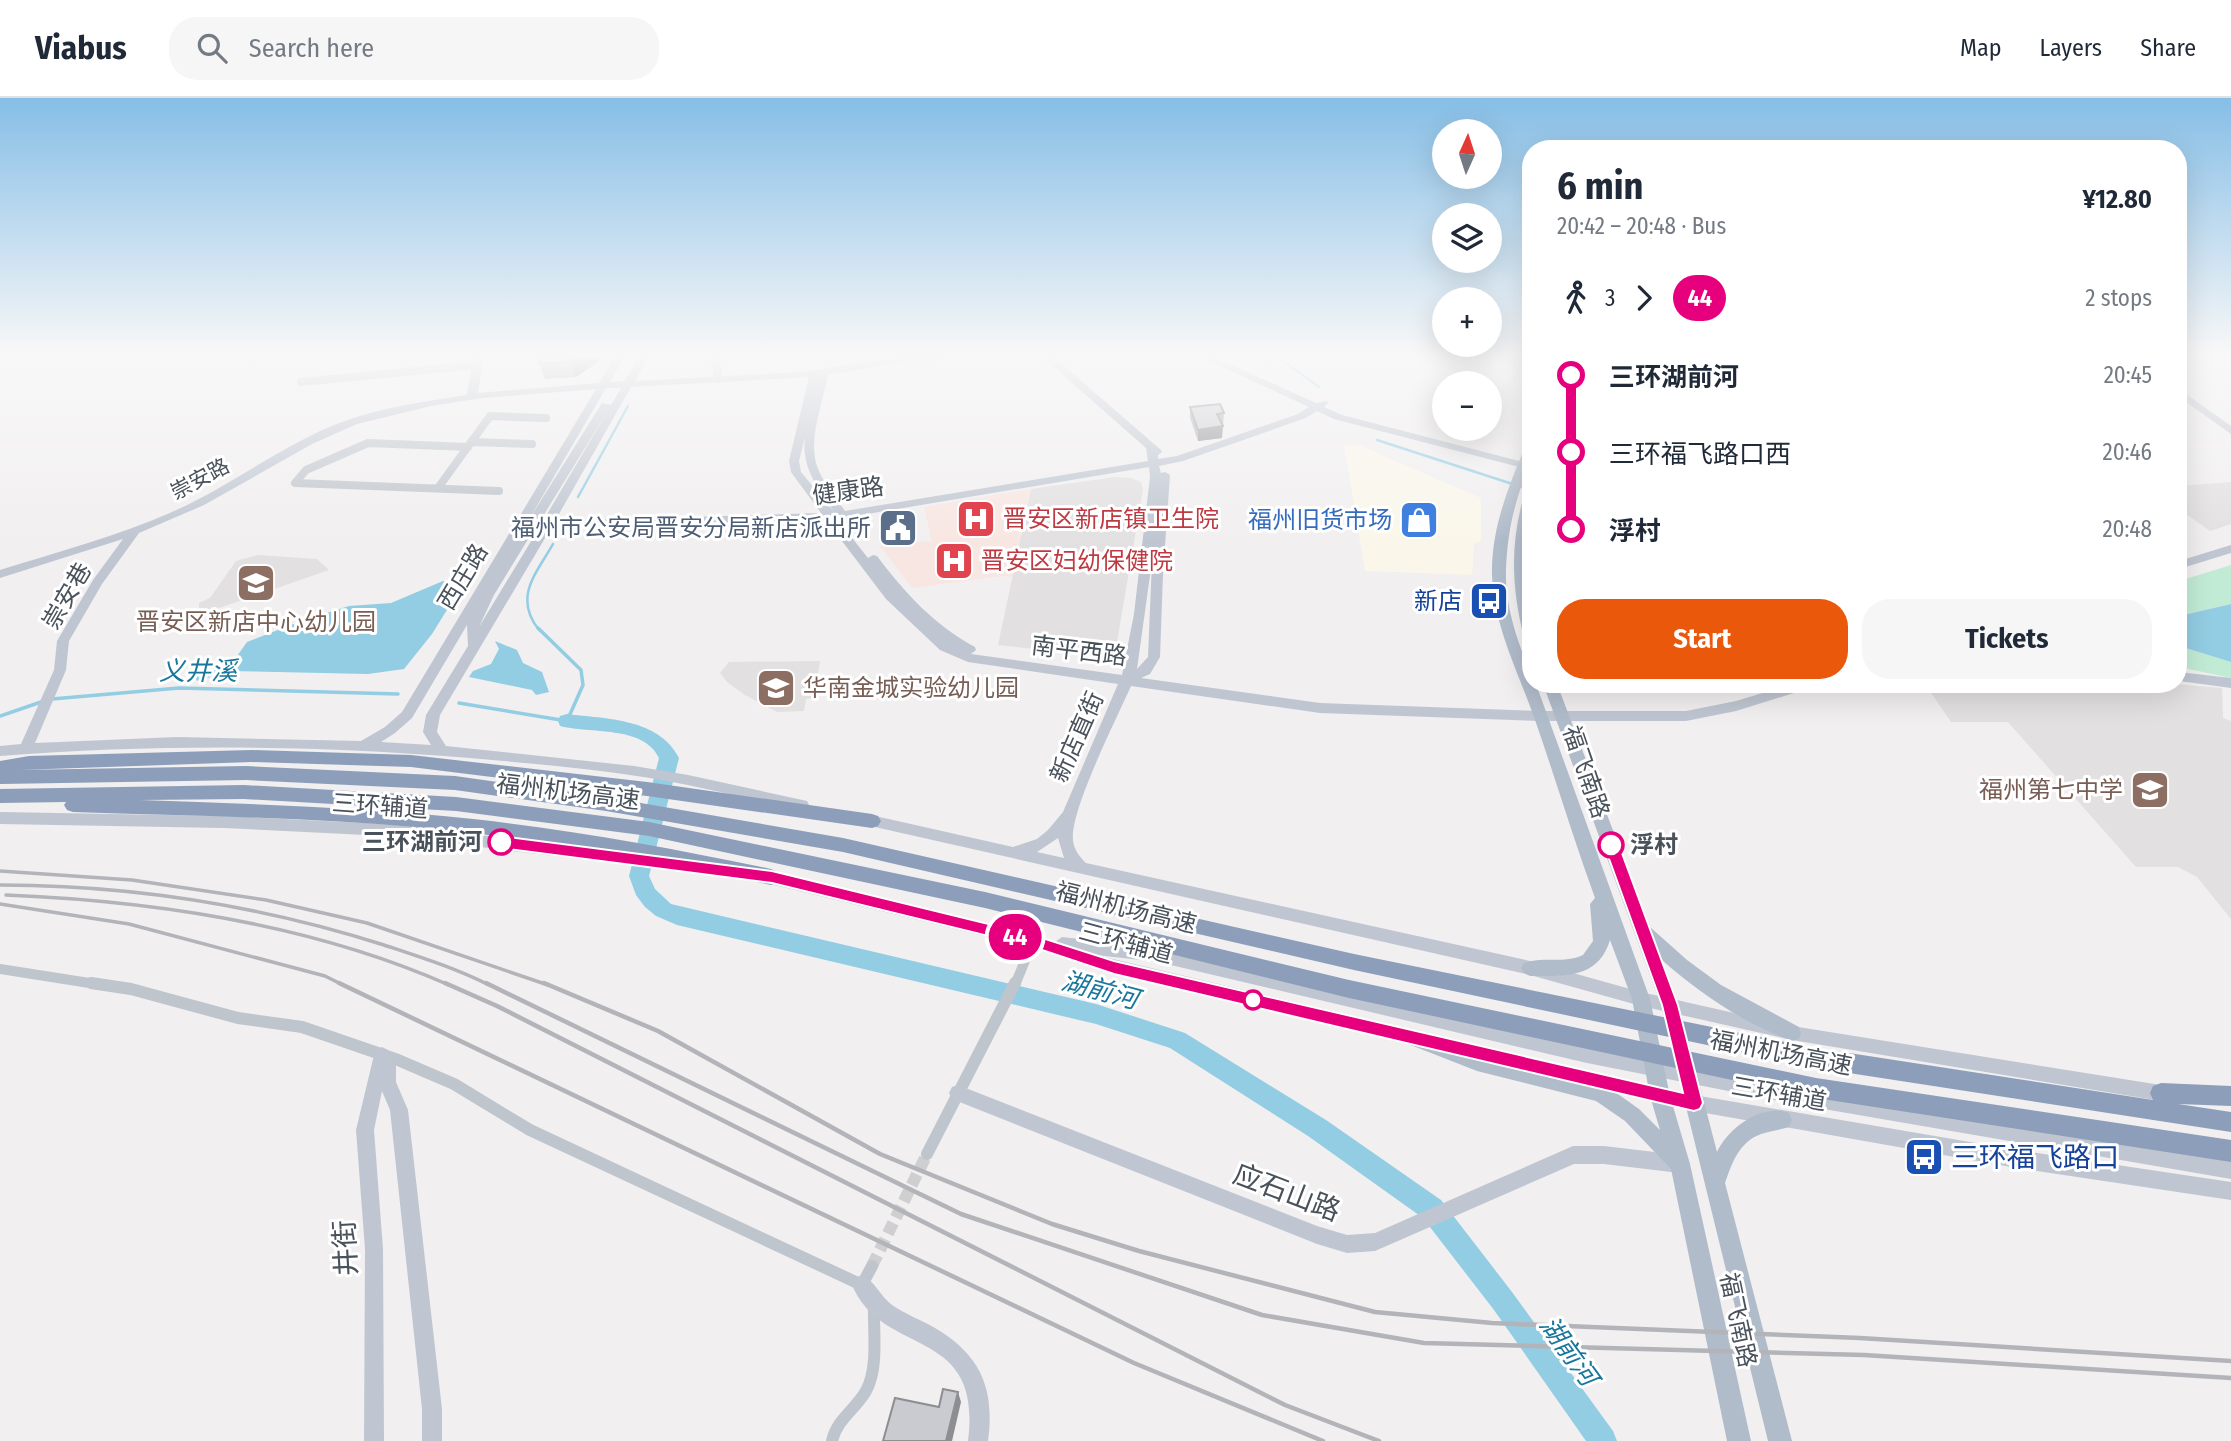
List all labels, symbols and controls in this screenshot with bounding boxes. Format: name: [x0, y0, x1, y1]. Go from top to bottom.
search box: [169, 17, 659, 80]
text: Viabus: [35, 28, 127, 68]
icon: search: [193, 29, 231, 67]
text: Search here: [249, 33, 374, 64]
text: Map: [1960, 34, 2002, 62]
text: Layers: [2040, 34, 2102, 62]
text: Share: [2140, 34, 2196, 62]
north arrow: [1432, 119, 1502, 189]
map controls: [1432, 119, 1502, 441]
text: 6 min: [1557, 163, 1644, 209]
text: ¥12.80: [2082, 184, 2152, 215]
button: layers: [1432, 203, 1502, 273]
text: 20:42 – 20:48 · Bus: [1557, 212, 1726, 240]
icon: walk: [1557, 279, 1595, 317]
icon: forward: [1625, 279, 1663, 317]
text: 3: [1605, 284, 1615, 312]
text: 44: [1687, 284, 1712, 312]
text: 2 stops: [2085, 284, 2152, 312]
button: +: [1432, 287, 1502, 357]
text: 20:45: [2104, 361, 2152, 389]
text: 三环湖前河: [1609, 362, 1739, 393]
button: −: [1432, 371, 1502, 441]
text: 20:46: [2103, 438, 2152, 466]
text: 三环福飞路口西: [1609, 439, 1791, 470]
street label: 崇安路: [166, 453, 234, 505]
street label: 健康路: [810, 472, 886, 510]
hospital icon: 晋安区新店镇卫生院: [955, 498, 997, 540]
shop icon: 福州旧货市场: [1398, 499, 1440, 541]
place label: 晋安区新店镇卫生院: [1003, 505, 1219, 533]
place label: 福州旧货市场: [1248, 506, 1392, 534]
public building icon: 福州市公安局晋安分局新店派出所: [877, 507, 919, 549]
place label: 福州市公安局晋安分局新店派出所: [511, 514, 871, 542]
text: 20:48: [2102, 515, 2152, 543]
text: 浮村: [1609, 516, 1661, 547]
street label: 西庄路: [432, 539, 494, 615]
hospital icon: 晋安区妇幼保健院: [933, 540, 975, 582]
place label: 晋安区妇幼保健院: [981, 547, 1173, 575]
street label: 崇安巷: [37, 558, 97, 634]
school or university icon: 晋安区新店中心幼儿园: [235, 562, 277, 604]
bus stop icon: 新店: [1468, 580, 1510, 622]
place label: 新店: [1414, 587, 1462, 615]
button: Start: [1557, 599, 1848, 679]
button: Tickets: [1862, 599, 2152, 679]
place label: 晋安区新店中心幼儿园: [136, 608, 376, 636]
street label: 南平西路: [1030, 631, 1128, 671]
water label: 义井溪: [159, 656, 240, 687]
school or university icon: 华南金城实验幼儿园: [755, 667, 797, 709]
place label: 华南金城实验幼儿园: [803, 674, 1019, 702]
street label: 新店直街: [1045, 687, 1109, 787]
street label: 福飞南路: [1557, 722, 1615, 822]
street label: 福州机场高速: [495, 769, 641, 815]
school or university icon: 福州第七中学: [2129, 769, 2171, 811]
place label: 福州第七中学: [1979, 776, 2123, 804]
street label: 三环辅道: [331, 789, 429, 823]
place label: 三环湖前河: [362, 828, 482, 856]
marker: 三环湖前河: [488, 829, 514, 855]
place label: 浮村: [1630, 831, 1678, 859]
marker: 浮村: [1598, 832, 1624, 858]
street label: 福州机场高速: [1053, 877, 1199, 939]
line badge: 44: [984, 914, 1046, 960]
street label: 三环辅道: [1076, 917, 1176, 969]
text: 44: [1003, 923, 1027, 951]
water label: 湖前河: [1058, 965, 1146, 1017]
unlabelled marker: [1243, 990, 1263, 1010]
street label: 福州机场高速: [1708, 1026, 1854, 1080]
street label: 三环辅道: [1729, 1072, 1829, 1116]
bus stop icon: 三环福飞路口: [1903, 1136, 1945, 1178]
place label: 三环福飞路口: [1951, 1141, 2119, 1174]
street label: 应石山路: [1229, 1157, 1345, 1228]
street label: 井街: [328, 1219, 363, 1277]
street label: 福飞南路: [1714, 1270, 1762, 1370]
water label: 湖前河: [1533, 1311, 1607, 1396]

